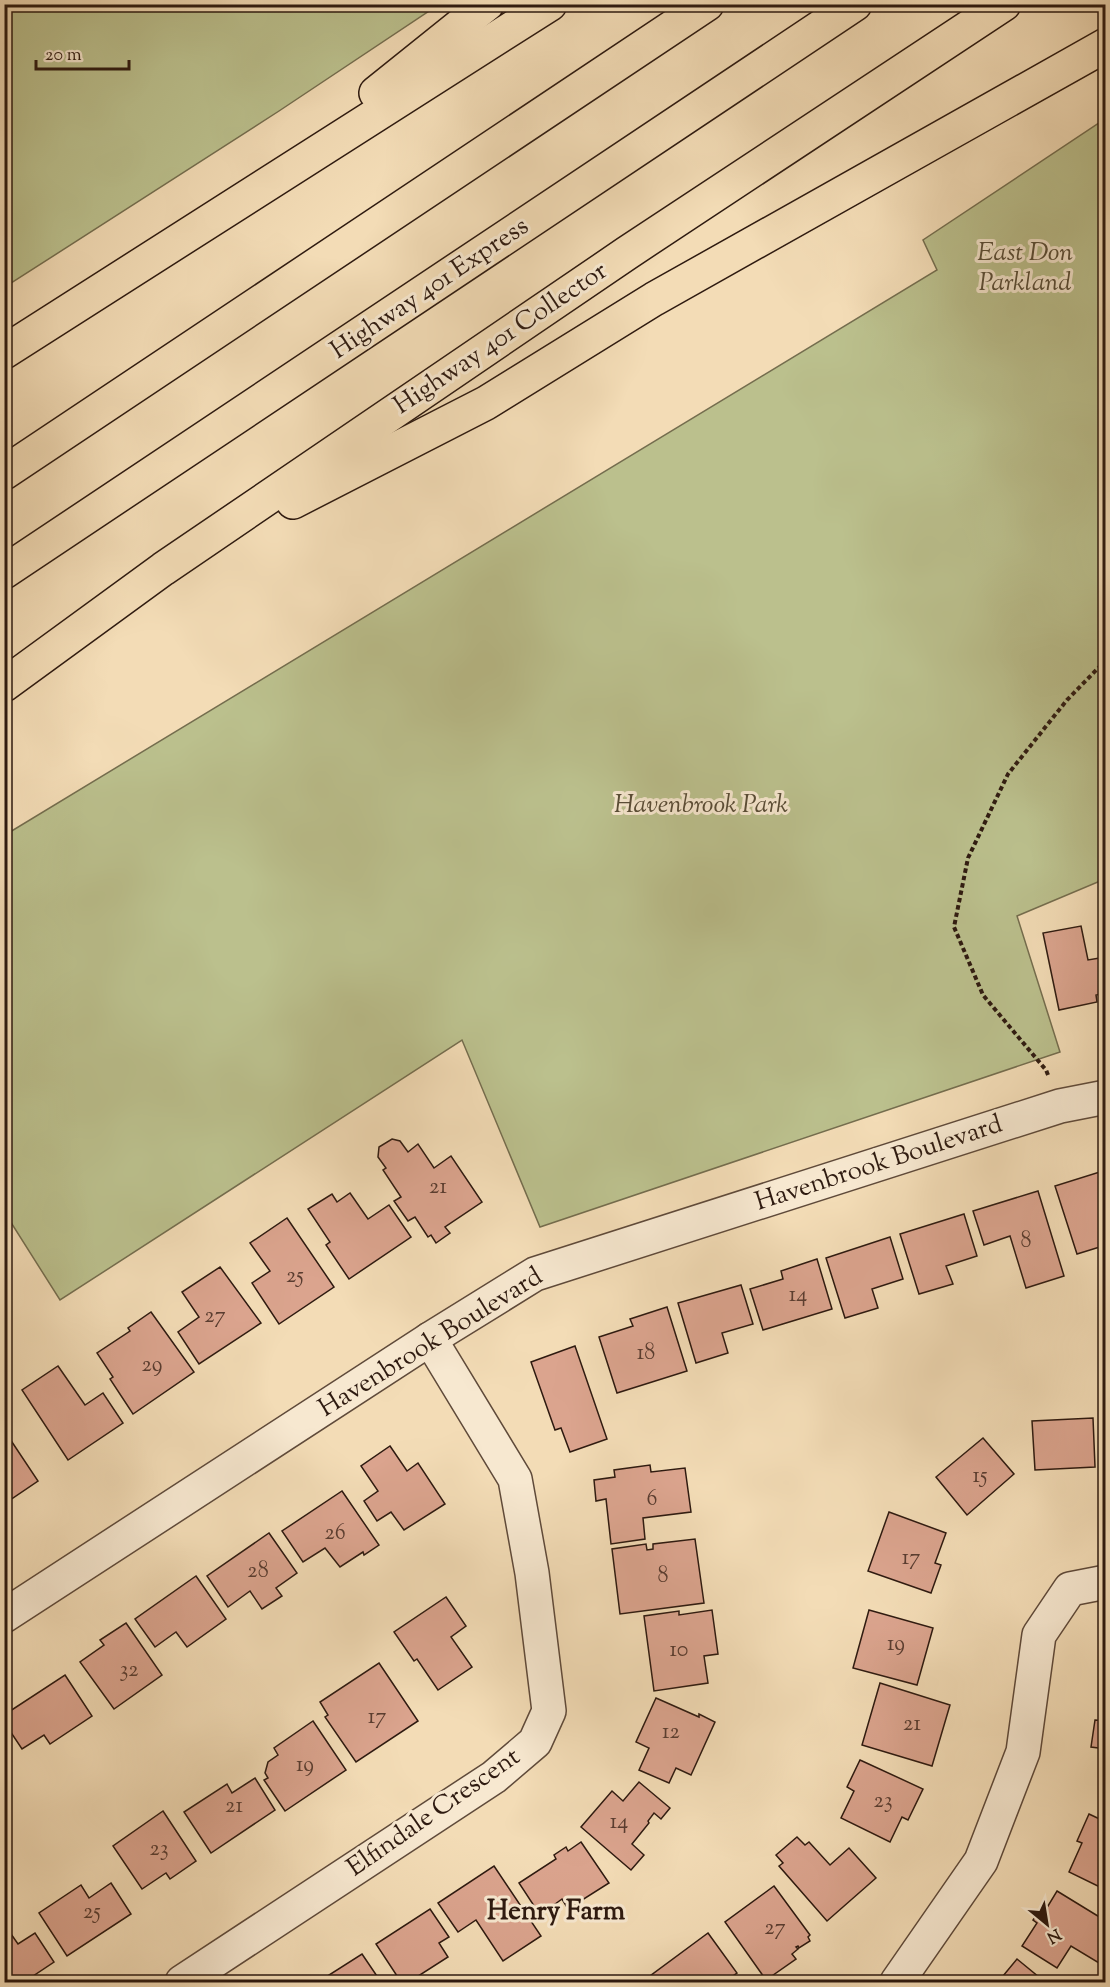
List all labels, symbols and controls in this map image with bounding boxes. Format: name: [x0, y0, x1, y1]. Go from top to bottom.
scale bar: [36, 33, 129, 71]
text: 20 m: [45, 43, 82, 69]
street label: Highway 401 Express: [323, 209, 537, 369]
park label: East Don Parkland: [977, 235, 1073, 302]
street label: Highway 401 Collector: [387, 253, 616, 425]
park label: Havenbrook Park: [614, 787, 788, 824]
street label: Havenbrook Boulevard: [750, 1106, 1008, 1221]
house number: 21: [429, 1172, 447, 1204]
house number: 8: [1020, 1226, 1032, 1258]
street label: Havenbrook Boulevard: [312, 1259, 551, 1427]
house number: 25: [286, 1261, 304, 1293]
house number: 14: [789, 1280, 807, 1312]
house number: 27: [204, 1301, 226, 1333]
house number: 18: [637, 1338, 655, 1370]
house number: 29: [142, 1350, 163, 1382]
house number: 15: [972, 1461, 988, 1493]
house number: 6: [647, 1484, 657, 1516]
house number: 26: [324, 1518, 346, 1550]
house number: 17: [902, 1543, 920, 1575]
house number: 28: [247, 1556, 269, 1588]
house number: 8: [657, 1561, 669, 1593]
house number: 19: [887, 1629, 905, 1661]
house number: 10: [670, 1635, 688, 1667]
house number: 32: [119, 1655, 139, 1687]
house number: 17: [368, 1702, 386, 1734]
house number: 21: [903, 1709, 921, 1741]
house number: 12: [662, 1717, 680, 1749]
street label: Elfindale Crescent: [340, 1739, 528, 1887]
house number: 19: [296, 1750, 314, 1782]
house number: 23: [873, 1786, 893, 1818]
house number: 21: [225, 1791, 243, 1823]
house number: 14: [610, 1807, 628, 1839]
house number: 23: [149, 1834, 169, 1866]
district label: Henry Farm: [487, 1893, 626, 1932]
north arrow: [1017, 1894, 1077, 1954]
house number: 25: [83, 1897, 101, 1929]
house number: 27: [764, 1913, 786, 1945]
text: N: [1042, 1922, 1065, 1948]

